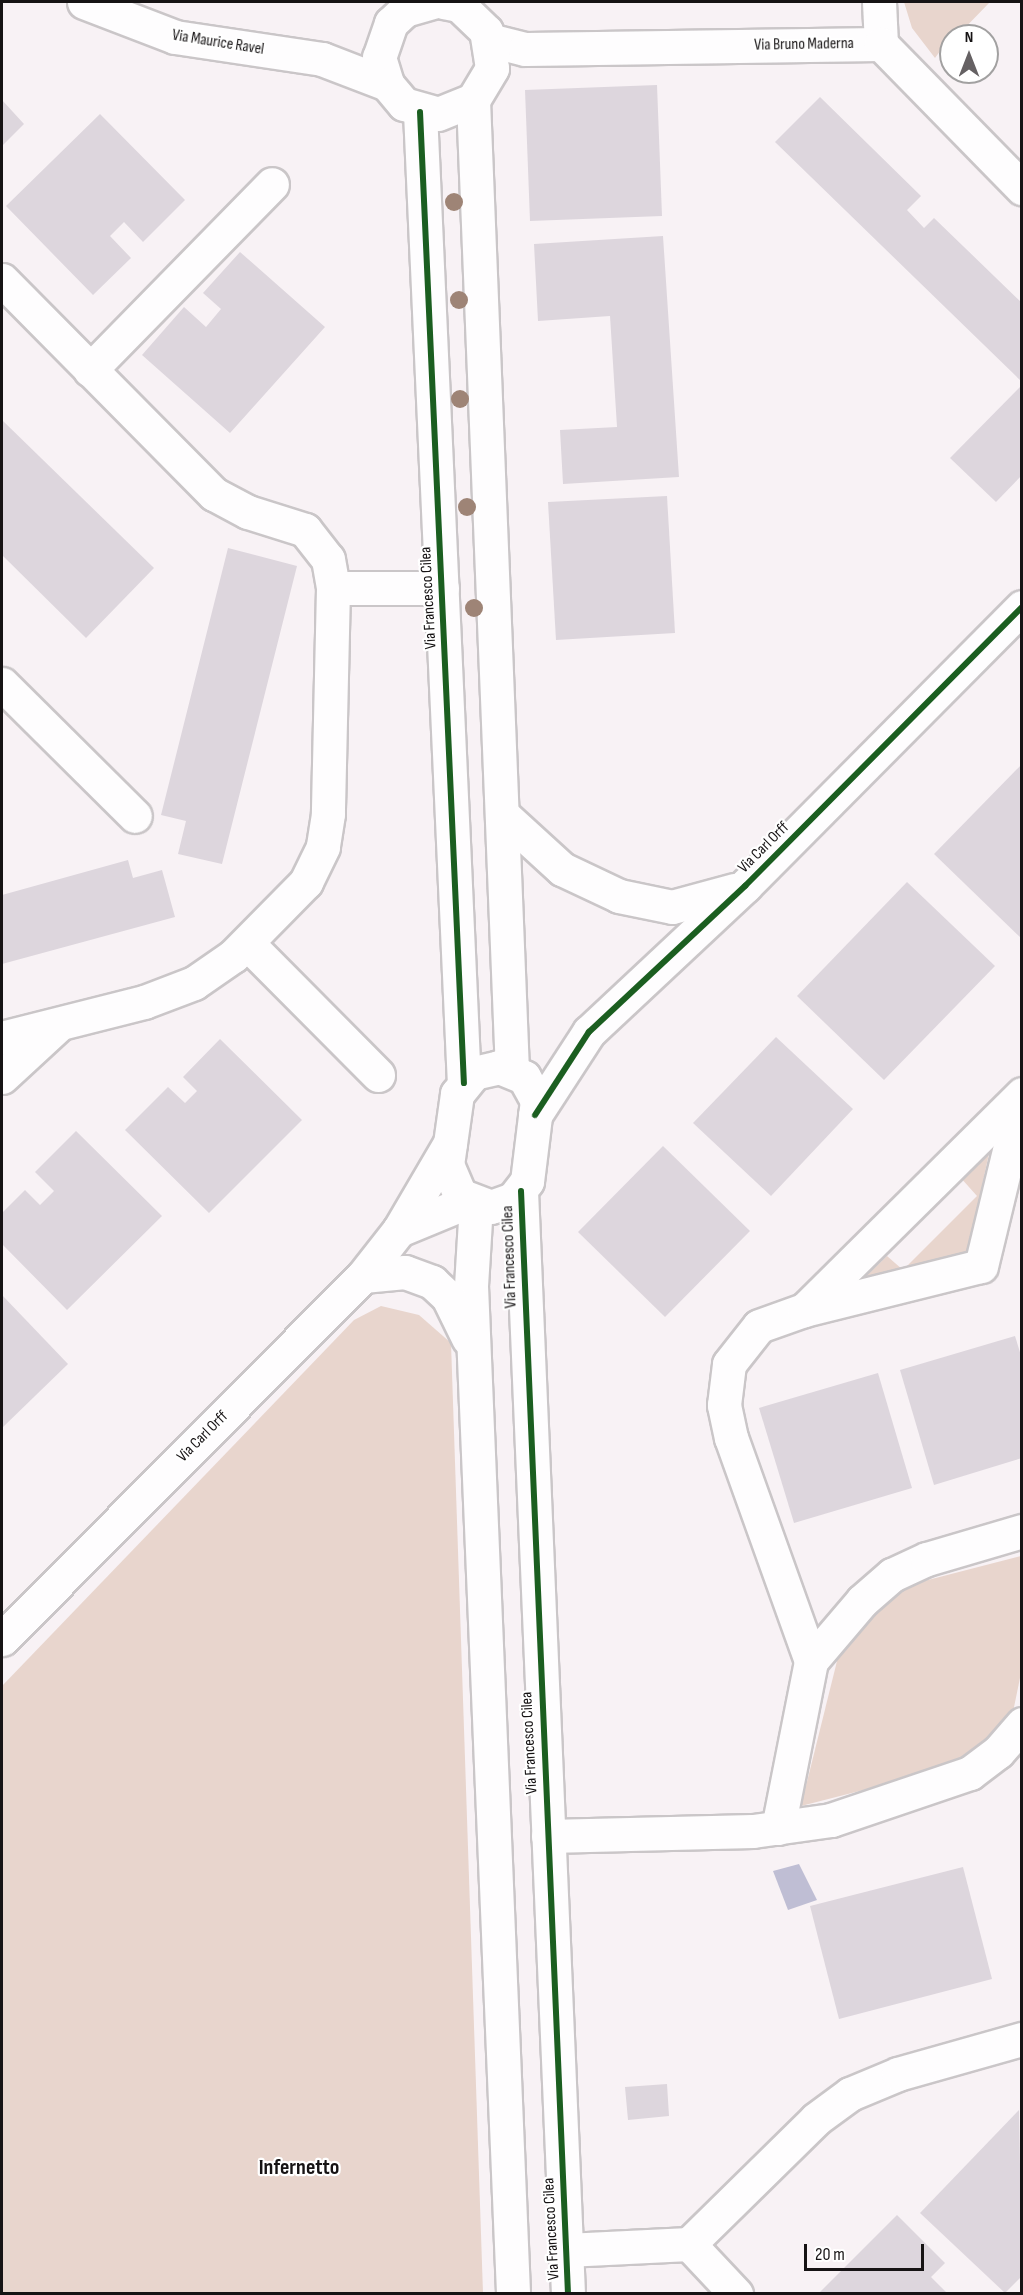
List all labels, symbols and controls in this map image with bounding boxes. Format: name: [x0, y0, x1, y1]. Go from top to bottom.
north arrow: [939, 24, 999, 84]
street label: Via Maurice Ravel: [171, 26, 265, 60]
text: N: [965, 28, 973, 47]
street label: Via Bruno Maderna: [754, 35, 854, 55]
street label: Via Francesco Cilea: [417, 546, 441, 650]
street label: Via Carl Orff: [734, 818, 794, 878]
street label: Via Francesco Cilea: [499, 1205, 521, 1309]
street label: Via Carl Orff: [173, 1407, 233, 1467]
street label: Via Francesco Cilea: [518, 1691, 542, 1795]
district label: Infernetto: [259, 2155, 339, 2181]
street label: Via Francesco Cilea: [540, 2177, 564, 2281]
scale bar: [807, 2232, 927, 2270]
text: 20 m: [815, 2244, 845, 2265]

